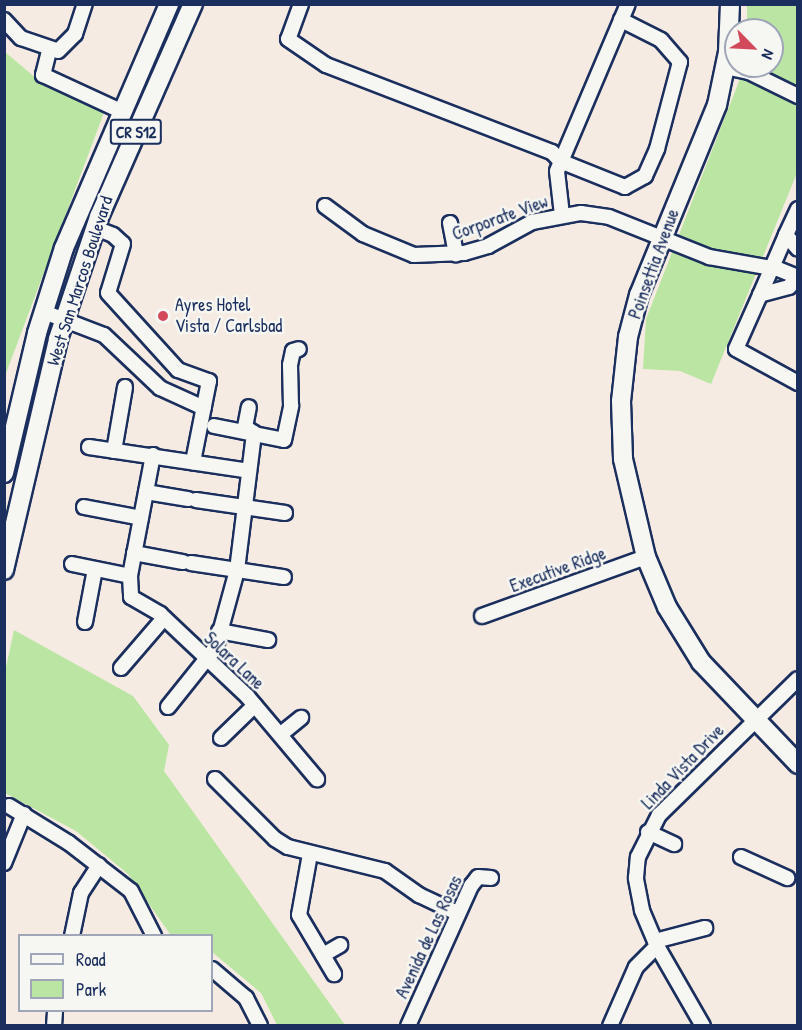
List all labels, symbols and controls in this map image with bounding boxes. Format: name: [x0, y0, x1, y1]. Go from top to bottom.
north arrow: [724, 18, 784, 78]
text: N: [757, 46, 780, 63]
road number: CR S12: [109, 119, 163, 145]
street label: Corporate View: [449, 191, 551, 245]
street label: West San Marcos Boulevard: [42, 194, 118, 368]
street label: Poinsettia Avenue: [624, 206, 684, 322]
place label: Ayres Hotel Vista / Carlsbad: [175, 295, 282, 338]
marker: Ayres Hotel Vista / Carlsbad: [156, 309, 170, 323]
street label: Executive Ridge: [507, 543, 609, 597]
street label: Solara Lane: [199, 628, 269, 694]
street label: Linda Vista Drive: [637, 720, 729, 814]
street label: Avenida de Las Rosas: [391, 872, 467, 1002]
legend: [18, 934, 213, 1012]
text: Road: [76, 947, 106, 972]
text: Park: [76, 977, 106, 1002]

